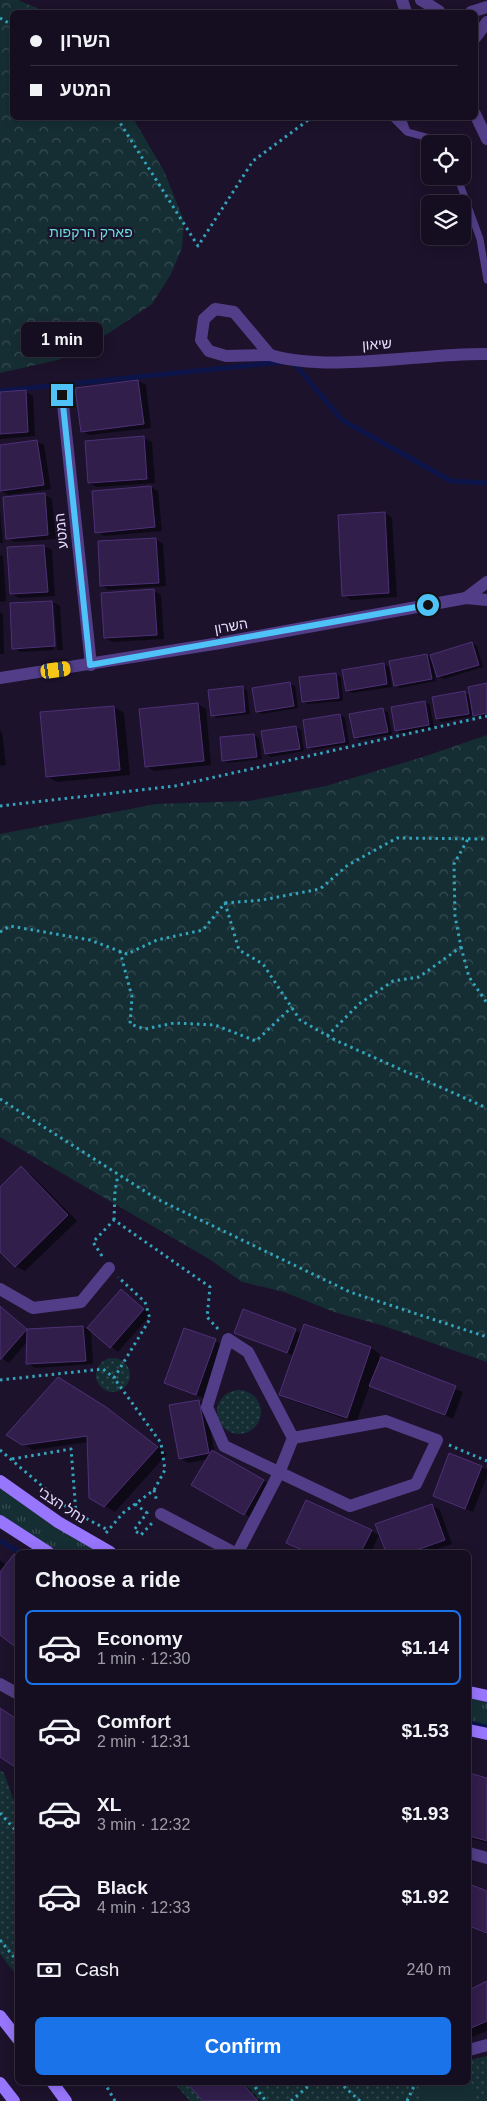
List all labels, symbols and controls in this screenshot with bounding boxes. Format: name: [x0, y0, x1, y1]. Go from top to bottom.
text: השרון: [60, 30, 111, 51]
text: המטע: [60, 79, 111, 100]
map controls: [421, 135, 471, 245]
button: locate: [421, 135, 471, 185]
button: layers: [421, 195, 471, 245]
park label: פארק הרקפות: [49, 224, 133, 240]
callout: 1 min: [21, 322, 103, 358]
text: 1 min: [41, 331, 83, 348]
street label: שיאון: [362, 335, 392, 353]
route end: [51, 384, 73, 406]
street label: המטע: [51, 512, 71, 550]
route start: [417, 594, 439, 616]
street label: השרון: [213, 615, 249, 637]
car: [40, 660, 71, 680]
street label: נחל הצבי: [35, 1483, 89, 1527]
text: Choose a ride: [35, 1567, 180, 1592]
icon: car: [37, 1625, 82, 1670]
text: Economy: [97, 1628, 183, 1649]
text: $1.14: [401, 1637, 449, 1658]
text: 1 min · 12:30: [97, 1650, 190, 1667]
icon: car: [37, 1708, 82, 1753]
text: Comfort: [97, 1711, 171, 1732]
text: $1.53: [401, 1720, 449, 1741]
text: 2 min · 12:31: [97, 1733, 190, 1750]
icon: car: [37, 1791, 82, 1836]
text: XL: [97, 1794, 121, 1815]
text: $1.93: [401, 1803, 449, 1824]
text: 3 min · 12:32: [97, 1816, 190, 1833]
icon: car: [37, 1874, 82, 1919]
text: Black: [97, 1877, 148, 1898]
text: $1.92: [401, 1886, 449, 1907]
text: 4 min · 12:33: [97, 1899, 190, 1916]
icon: cash: [35, 1956, 63, 1984]
text: Cash: [75, 1959, 119, 1980]
text: 240 m: [407, 1961, 451, 1978]
button: Confirm: [35, 2017, 451, 2075]

